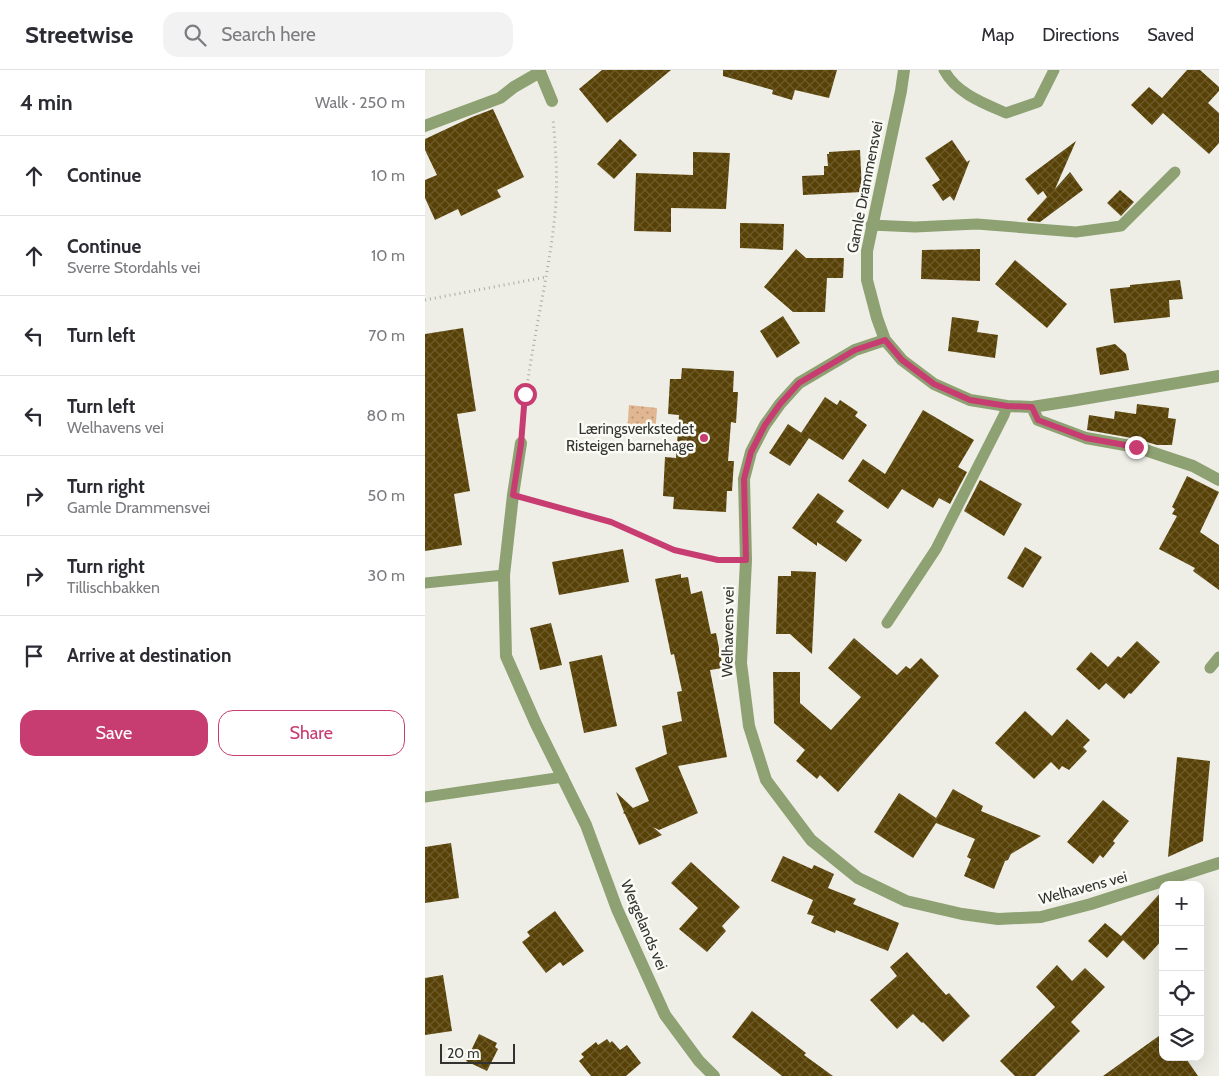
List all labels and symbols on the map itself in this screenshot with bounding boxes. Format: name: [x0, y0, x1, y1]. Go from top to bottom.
street label: Gamle Drammensvei: [843, 119, 887, 255]
route start: [514, 383, 537, 406]
place label: Læringsverkstedet Risteigen barnehage: [566, 420, 694, 455]
marker: Læringsverkstedet Risteigen barnehage: [698, 432, 710, 444]
route end: [1125, 436, 1148, 459]
street label: Welhavens vei: [718, 586, 738, 678]
street label: Welhavens vei: [1037, 868, 1129, 908]
street label: Wergelands vei: [617, 877, 671, 973]
scale bar: [440, 1041, 515, 1064]

